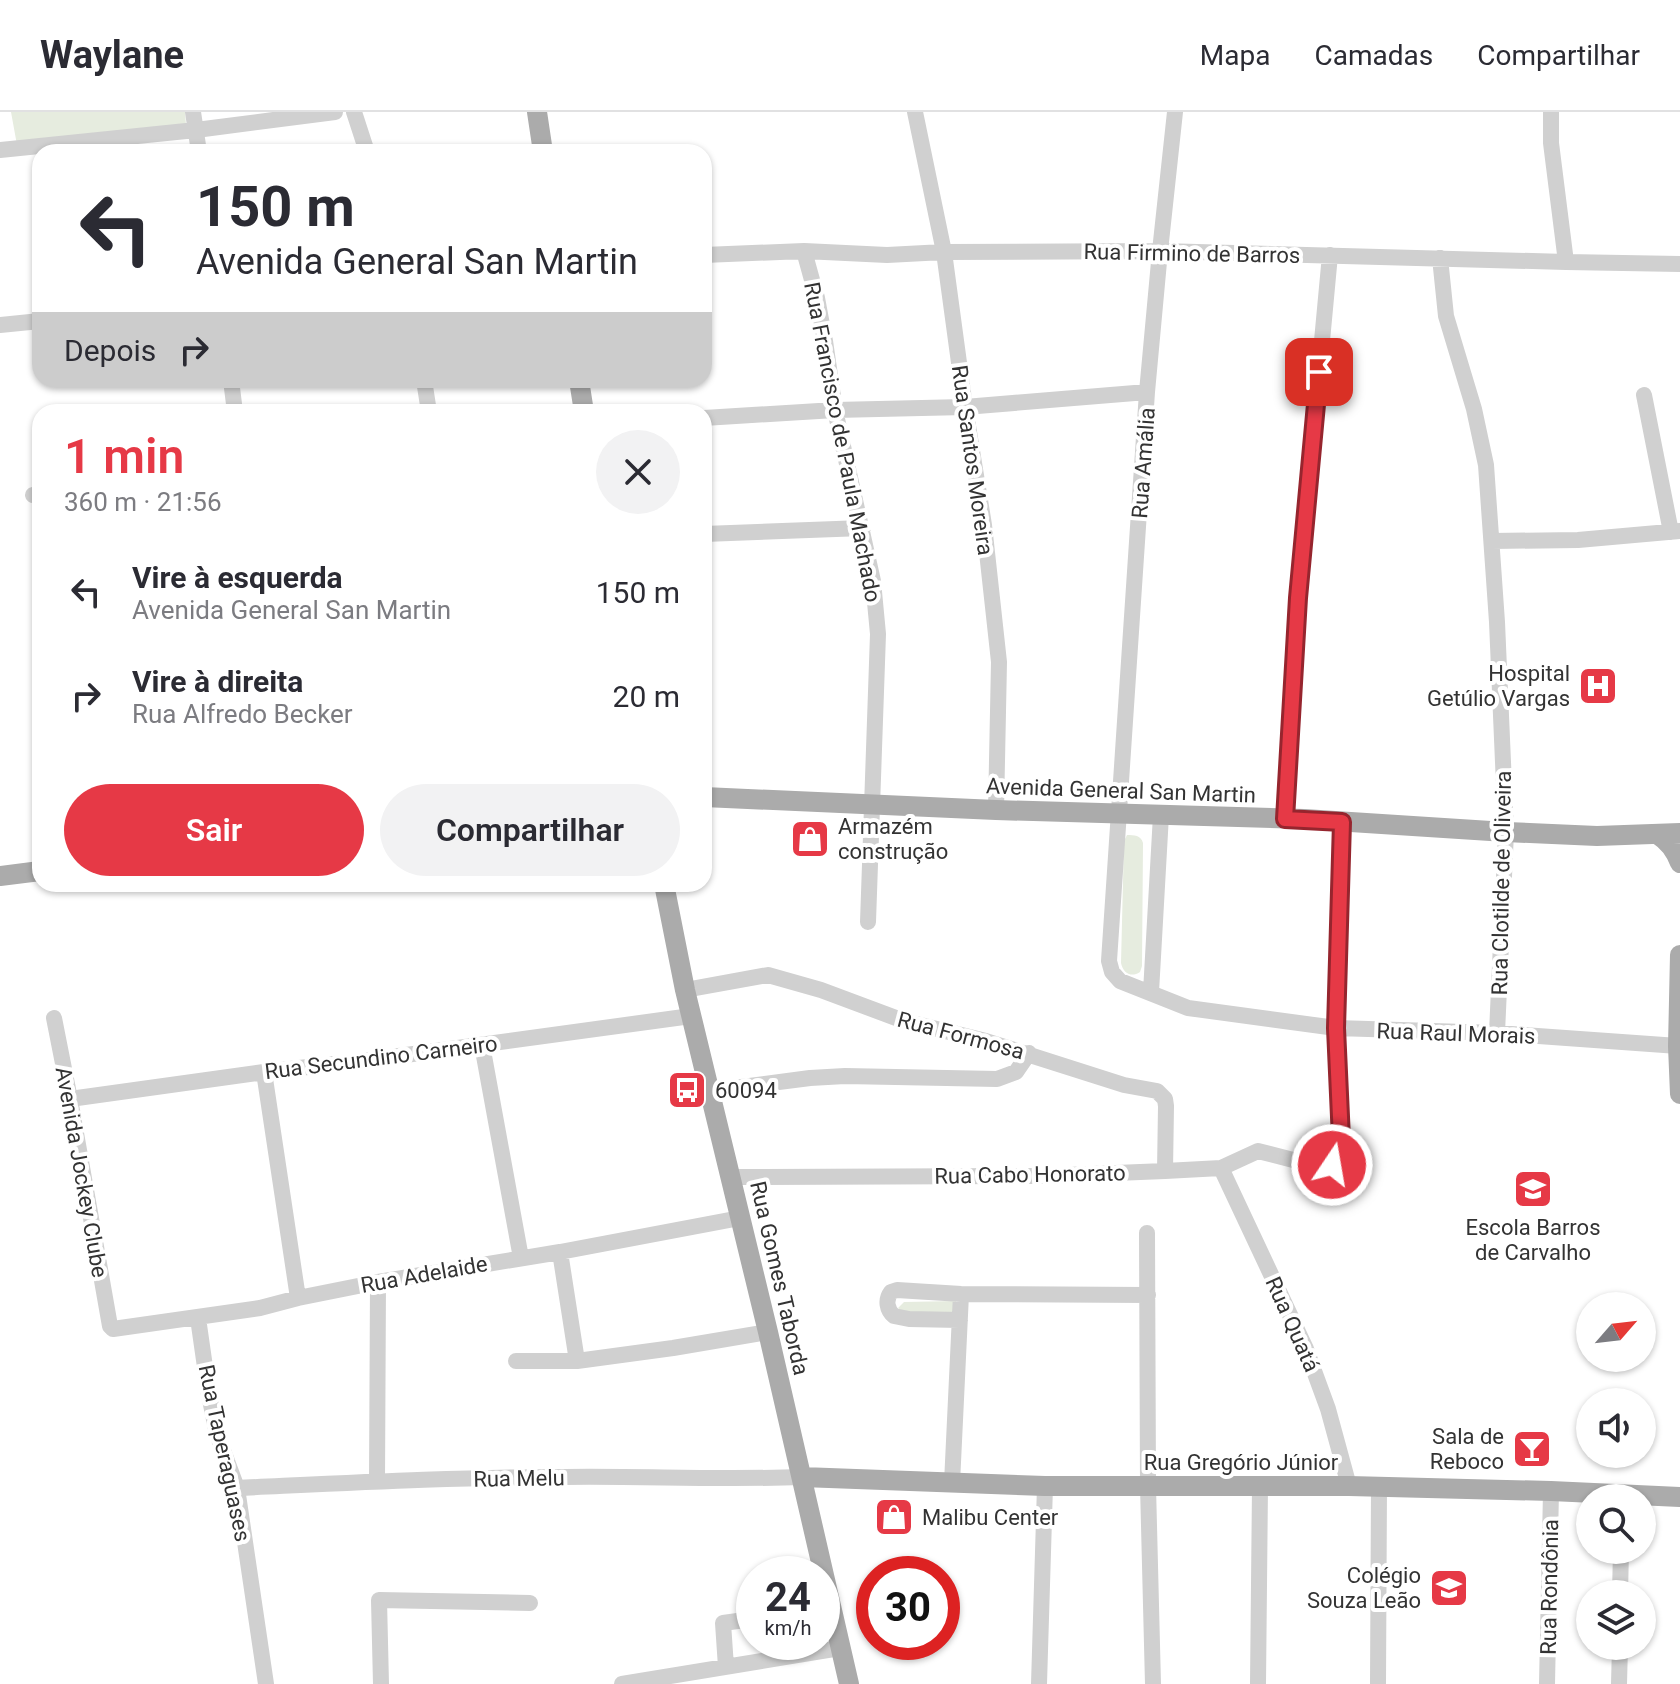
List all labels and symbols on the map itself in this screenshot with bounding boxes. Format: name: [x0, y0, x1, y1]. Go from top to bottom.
street label: Rua Firmino de Barros: [1083, 239, 1301, 268]
street label: Rua Francisco de Paula Machado: [799, 280, 886, 604]
pin: [1285, 338, 1353, 406]
street label: Rua Santos Moreira: [947, 363, 998, 557]
street label: Rua Amália: [1127, 407, 1160, 519]
place label: Hospital Getúlio Vargas: [1427, 661, 1570, 711]
hospital icon: Hospital Getúlio Vargas: [1577, 665, 1619, 707]
street label: Rua Clotilde de Oliveira: [1487, 770, 1516, 996]
street label: Avenida General San Martin: [986, 773, 1256, 808]
place label: Armazém construção: [838, 814, 948, 864]
shop icon: Armazém construção: [789, 818, 831, 860]
street label: Rua Formosa: [895, 1007, 1027, 1064]
street label: Rua Raul Morais: [1376, 1018, 1536, 1049]
street label: Rua Secundino Carneiro: [263, 1031, 499, 1084]
street label: Avenida Jockey Clube: [51, 1065, 112, 1279]
bus stop icon: 60094: [666, 1069, 708, 1111]
place label: 60094: [715, 1078, 777, 1103]
position arrow: [1290, 1123, 1374, 1207]
street label: Rua Cabo Honorato: [934, 1160, 1126, 1189]
school or university icon: Escola Barros de Carvalho: [1512, 1168, 1554, 1210]
street label: Rua Gomes Taborda: [745, 1179, 814, 1378]
place label: Escola Barros de Carvalho: [1466, 1215, 1600, 1265]
street label: Rua Adelaide: [359, 1251, 489, 1298]
street label: Rua Quatá: [1260, 1273, 1325, 1376]
north arrow: [1576, 1292, 1656, 1372]
street label: Rua Taperaguases: [194, 1362, 255, 1544]
place label: Sala de Reboco: [1430, 1424, 1504, 1474]
bar icon: Sala de Reboco: [1511, 1428, 1553, 1470]
street label: Rua Gregório Júnior: [1144, 1450, 1339, 1475]
street label: Rua Melu: [473, 1465, 565, 1492]
shop icon: Malibu Center: [873, 1496, 915, 1538]
place label: Malibu Center: [922, 1505, 1059, 1530]
street label: Rua Rondônia: [1536, 1519, 1563, 1655]
speed limit sign: 30: [856, 1556, 960, 1660]
place label: Colégio Souza Leão: [1307, 1563, 1421, 1613]
school or university icon: Colégio Souza Leão: [1428, 1567, 1470, 1609]

